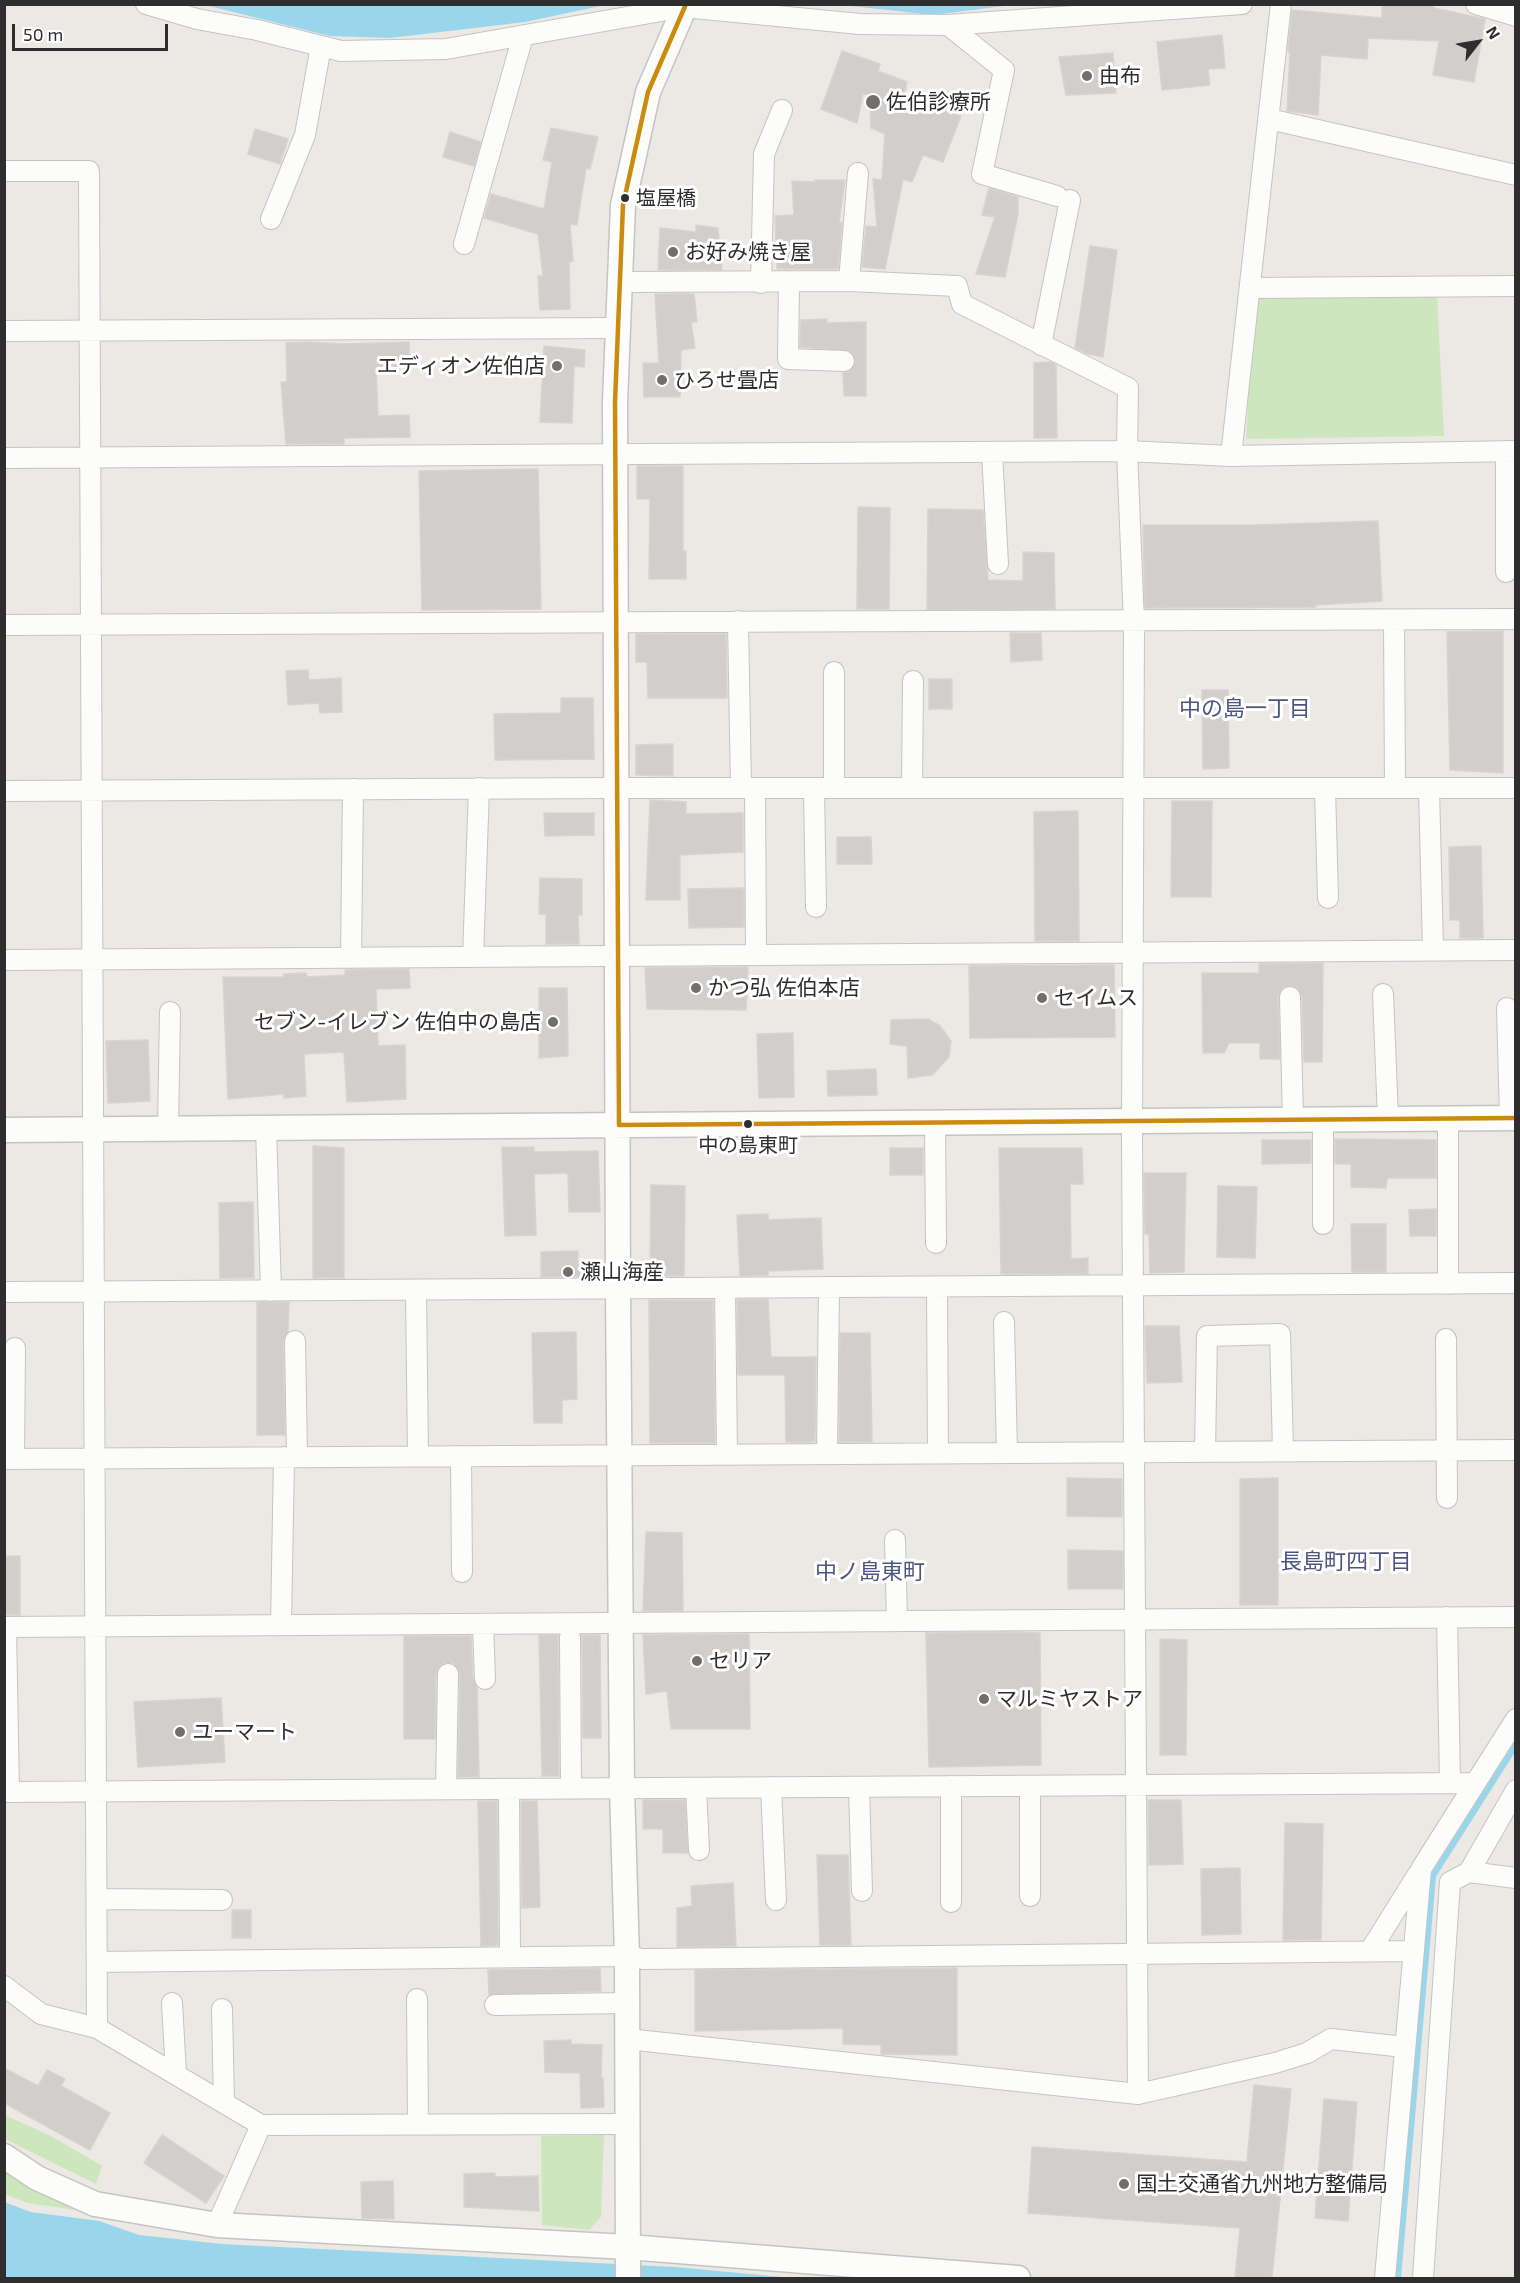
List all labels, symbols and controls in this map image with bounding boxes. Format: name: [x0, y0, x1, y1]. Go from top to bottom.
scale bar: [15, 12, 171, 50]
north arrow: [1448, 12, 1508, 72]
text: 50 m: [23, 23, 63, 45]
text: N: [1483, 23, 1505, 42]
place label: 由布: [1099, 63, 1141, 89]
marker: 由布: [1080, 69, 1094, 83]
place label: 佐伯診療所: [886, 89, 991, 115]
marker: 佐伯診療所: [864, 93, 882, 111]
place label: 塩屋橋: [636, 186, 696, 210]
marker: 塩屋橋: [619, 192, 631, 204]
place label: お好み焼き屋: [685, 239, 811, 265]
marker: お好み焼き屋: [666, 245, 680, 259]
place label: エディオン佐伯店: [377, 353, 545, 379]
marker: エディオン佐伯店: [550, 359, 564, 373]
place label: ひろせ畳店: [674, 367, 779, 393]
marker: ひろせ畳店: [655, 373, 669, 387]
district label: 中の島一丁目: [1179, 696, 1311, 722]
place label: かつ弘 佐伯本店: [708, 975, 860, 1001]
marker: かつ弘 佐伯本店: [689, 981, 703, 995]
place label: セイムス: [1054, 985, 1138, 1011]
marker: セイムス: [1035, 991, 1049, 1005]
place label: セブン-イレブン 佐伯中の島店: [254, 1009, 541, 1035]
marker: セブン-イレブン 佐伯中の島店: [546, 1015, 560, 1029]
marker: 中の島東町: [742, 1118, 754, 1130]
place label: 中の島東町: [698, 1133, 798, 1157]
place label: 瀬山海産: [580, 1259, 664, 1285]
marker: 瀬山海産: [561, 1265, 575, 1279]
district label: 長島町四丁目: [1280, 1549, 1412, 1575]
district label: 中ノ島東町: [815, 1559, 925, 1585]
place label: セリア: [709, 1648, 772, 1674]
marker: セリア: [690, 1654, 704, 1668]
place label: マルミヤストア: [996, 1686, 1143, 1712]
marker: マルミヤストア: [977, 1692, 991, 1706]
place label: ユーマート: [192, 1719, 297, 1745]
marker: ユーマート: [173, 1725, 187, 1739]
place label: 国土交通省九州地方整備局: [1136, 2171, 1388, 2197]
marker: 国土交通省九州地方整備局: [1117, 2177, 1131, 2191]

